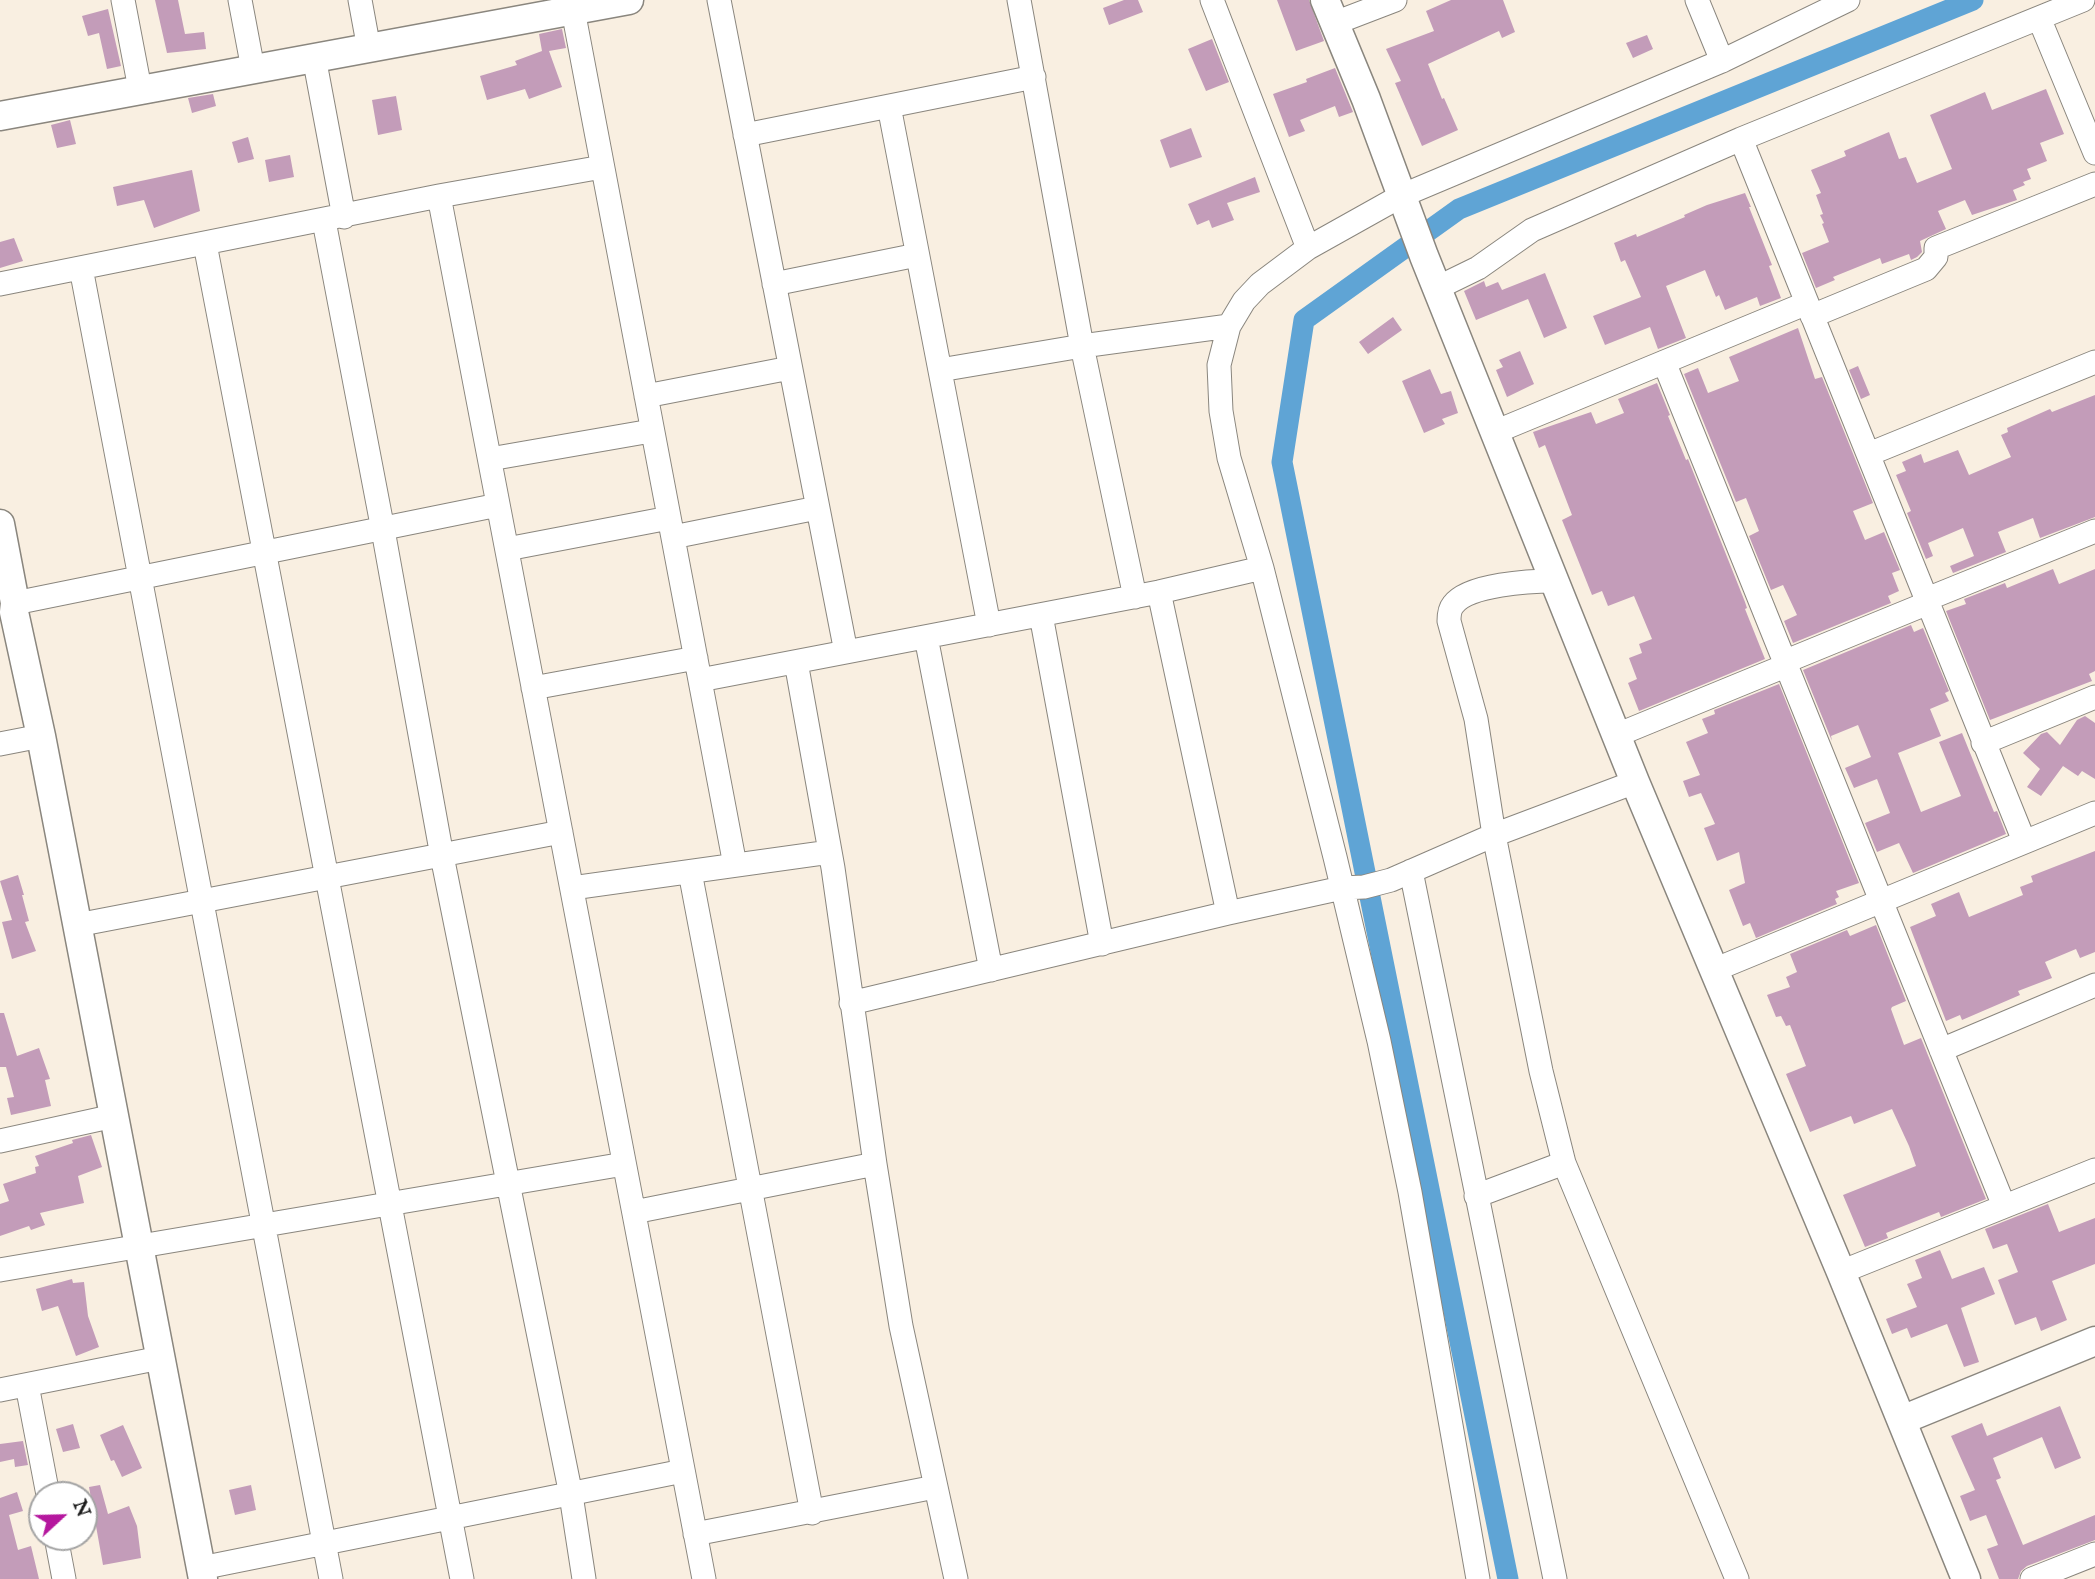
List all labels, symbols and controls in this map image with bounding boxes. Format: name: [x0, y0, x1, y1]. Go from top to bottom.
north arrow: [28, 1481, 98, 1551]
text: N: [66, 1497, 95, 1521]

